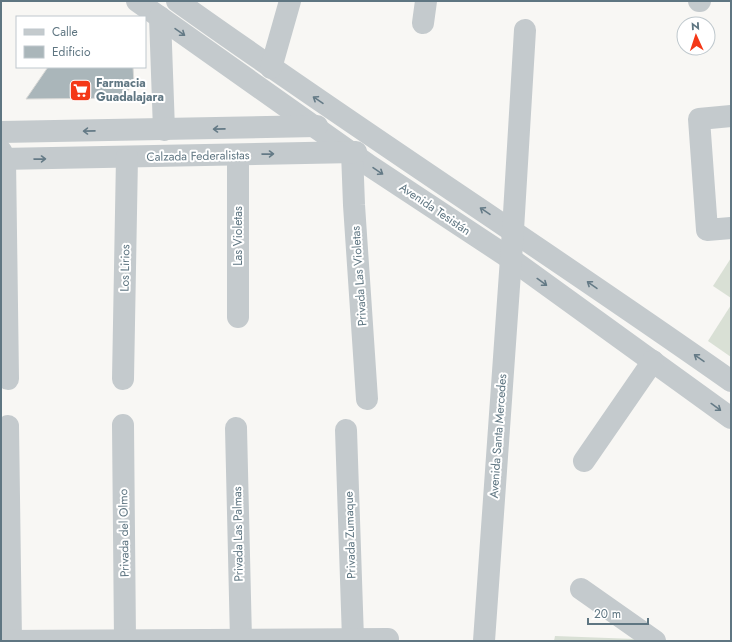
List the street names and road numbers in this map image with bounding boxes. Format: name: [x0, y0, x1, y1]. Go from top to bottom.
street label: Calzada Federalistas: [146, 146, 250, 166]
street label: Avenida Tesistán: [396, 178, 474, 240]
street label: Las Violetas: [229, 206, 247, 266]
street label: Privada Las Violetas: [347, 225, 371, 327]
street label: Los Lirios: [116, 244, 134, 292]
street label: Avenida Santa Mercedes: [485, 373, 511, 499]
street label: Privada Las Palmas: [228, 486, 248, 582]
street label: Privada del Olmo: [114, 488, 134, 577]
street label: Privada Zumaque: [339, 491, 361, 579]

